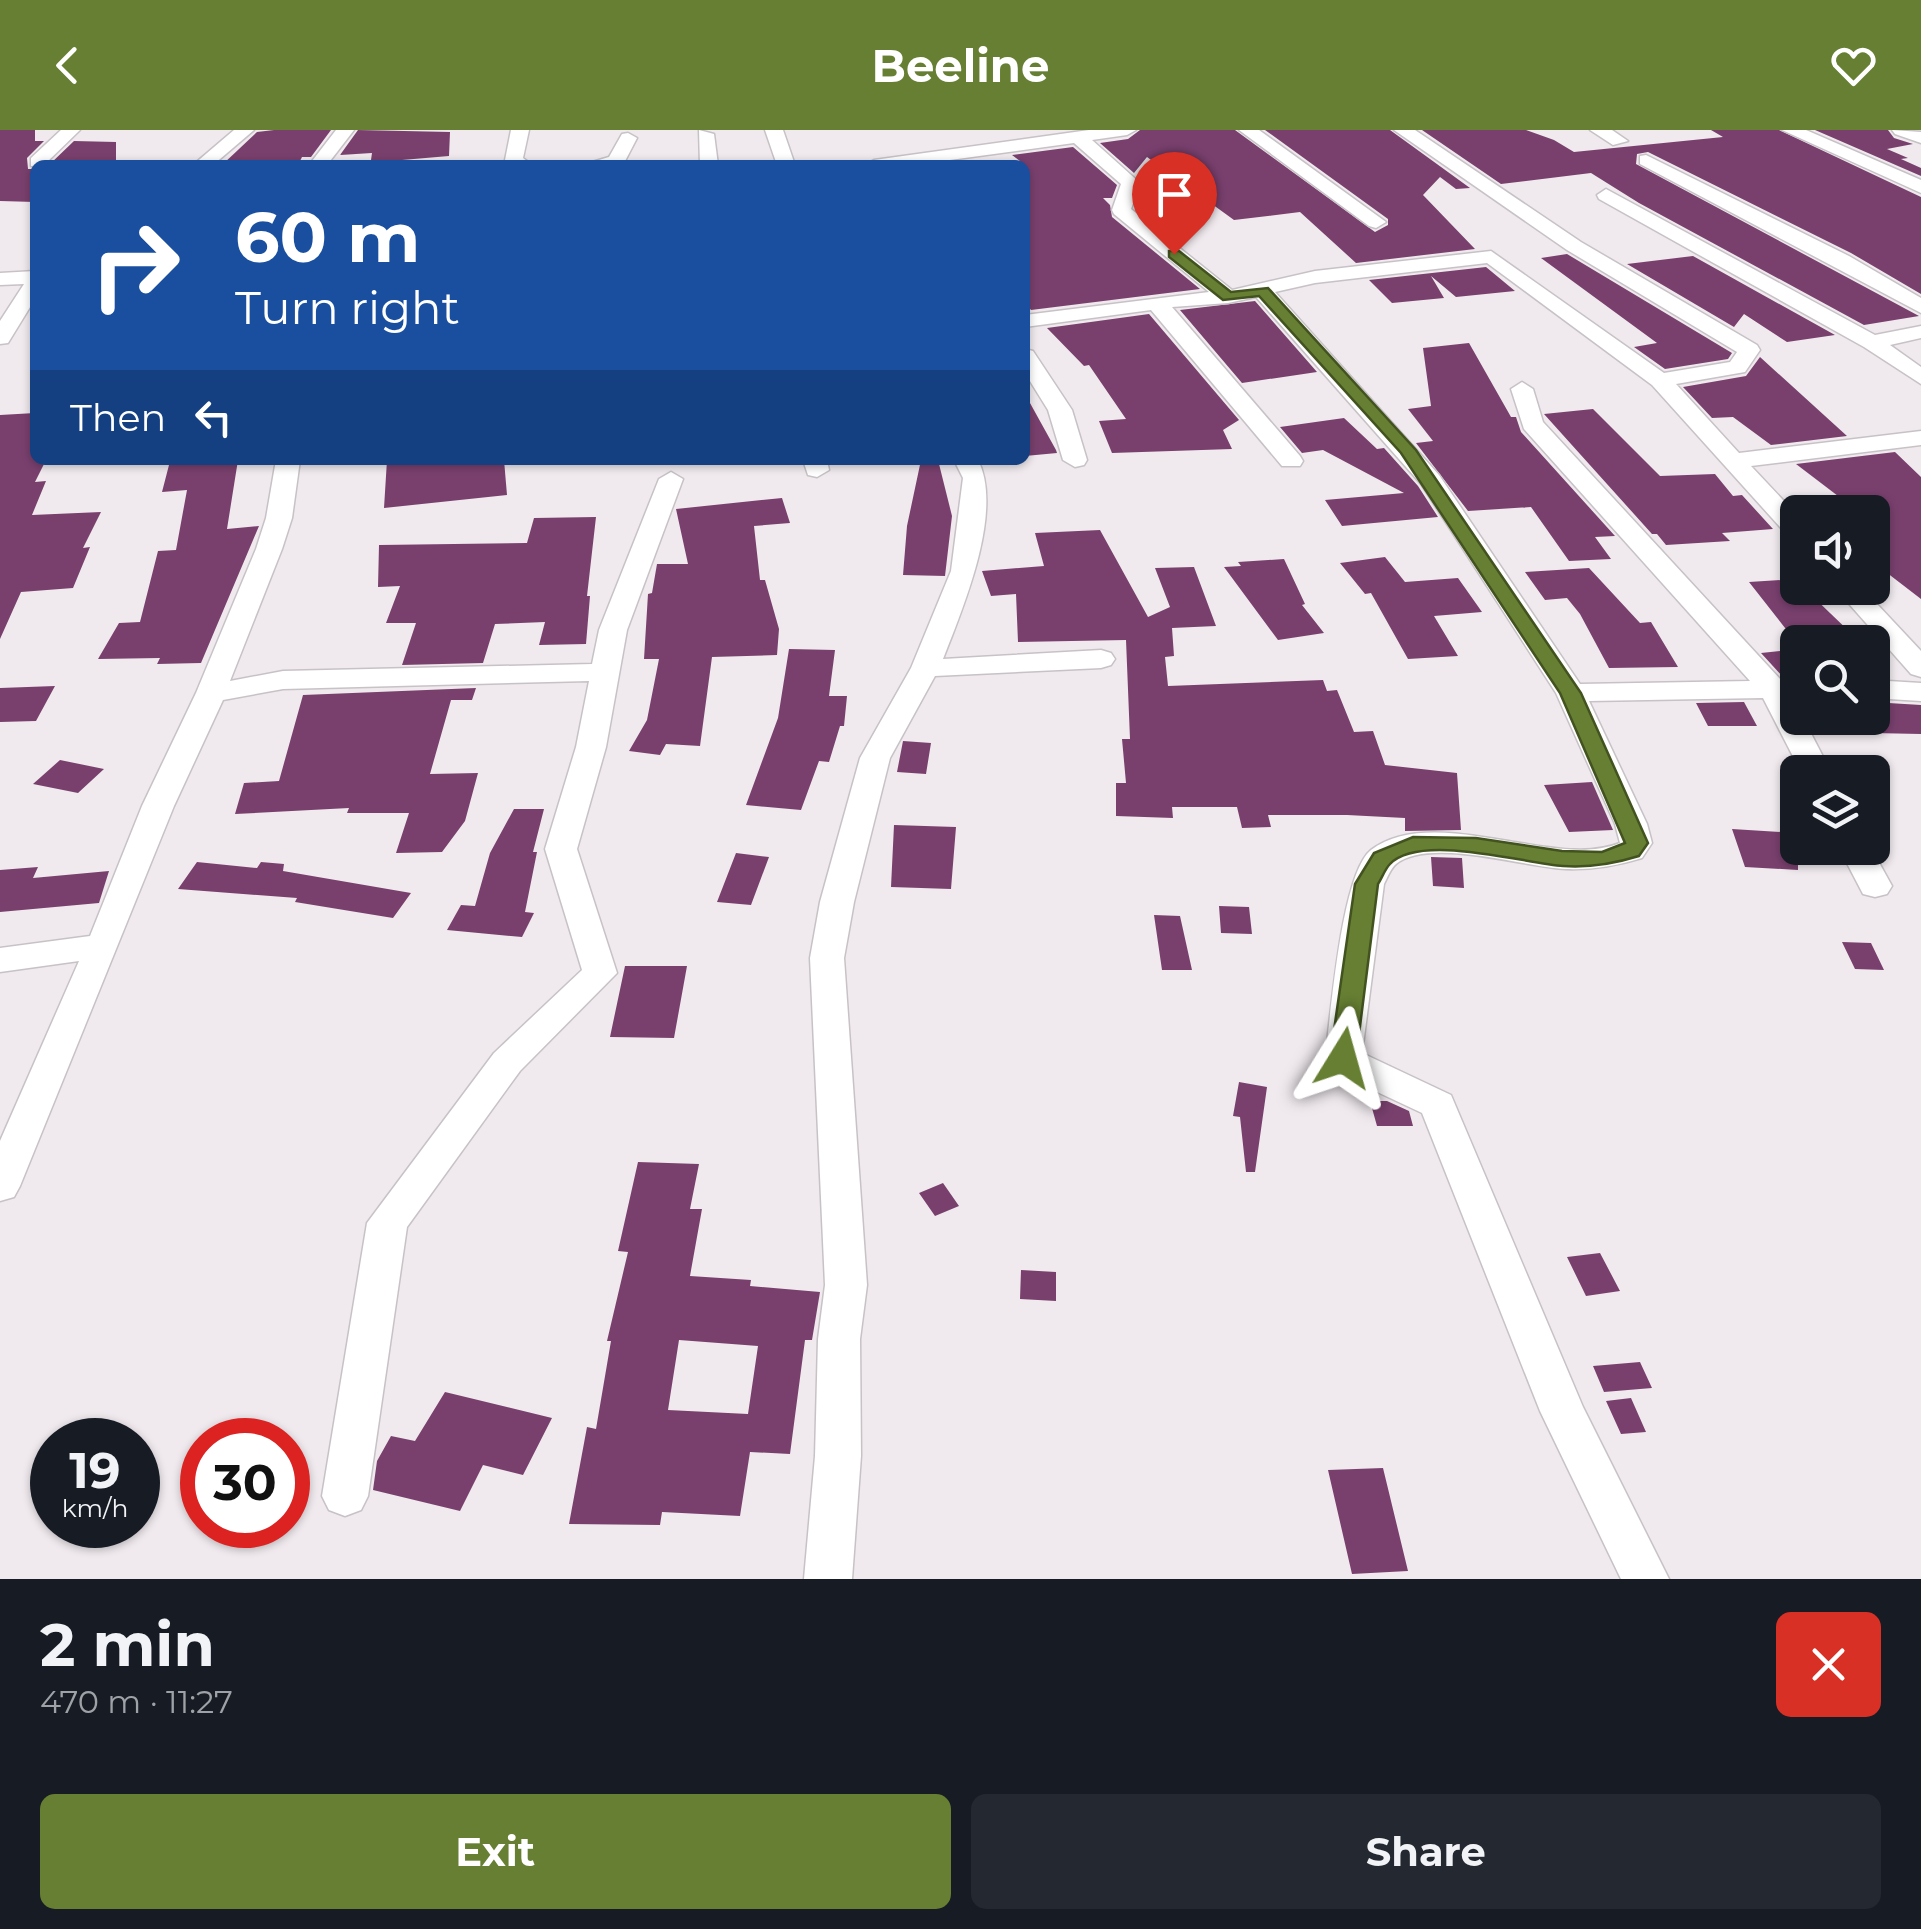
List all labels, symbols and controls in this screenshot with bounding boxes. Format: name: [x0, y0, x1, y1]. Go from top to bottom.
icon: back: [40, 38, 95, 93]
text: Beeline: [872, 38, 1049, 93]
icon: heart: [1826, 38, 1881, 93]
pin: [1132, 152, 1217, 255]
icon: arrive: [1147, 167, 1202, 222]
text: 60 m: [235, 194, 420, 280]
icon: right: [70, 200, 200, 330]
text: Turn right: [235, 280, 460, 335]
icon: left: [186, 390, 241, 445]
text: Then: [70, 394, 166, 441]
map controls: [1780, 495, 1890, 865]
button: sound: [1780, 495, 1890, 605]
button: search: [1780, 625, 1890, 735]
button: layers: [1780, 755, 1890, 865]
position arrow: [1291, 1006, 1395, 1110]
speed limit sign: 30: [180, 1418, 310, 1548]
text: 19: [69, 1440, 121, 1501]
text: km/h: [62, 1493, 128, 1523]
text: 2 min: [40, 1608, 215, 1681]
button: close: [1776, 1612, 1881, 1717]
text: 470 m · 11:27: [40, 1682, 233, 1721]
button: Exit: [40, 1794, 951, 1909]
button: Share: [971, 1794, 1881, 1909]

